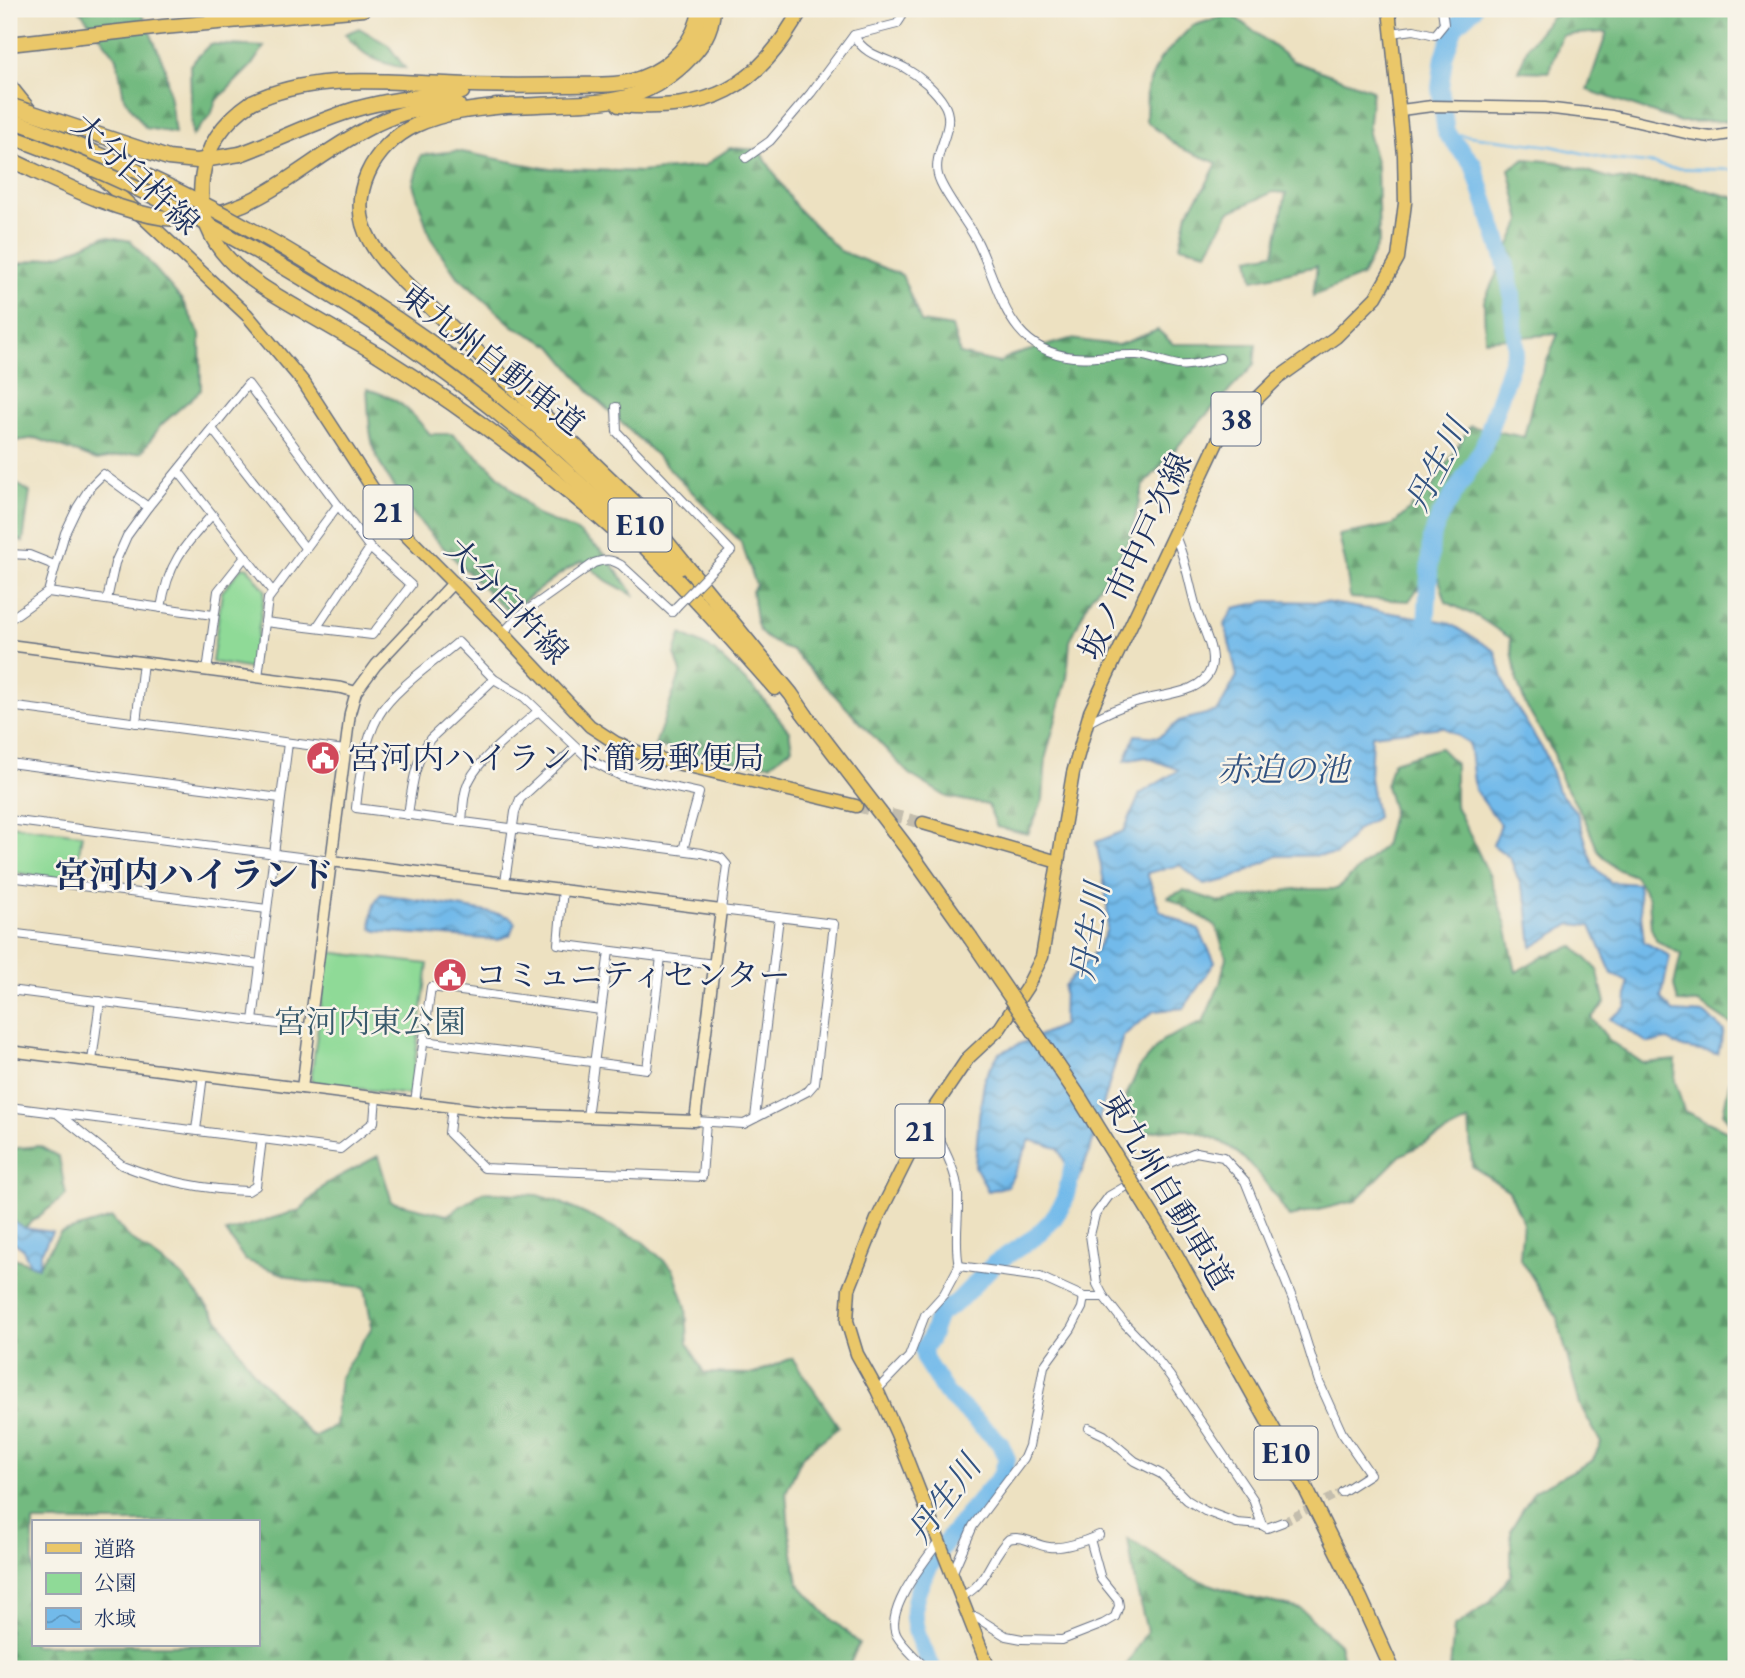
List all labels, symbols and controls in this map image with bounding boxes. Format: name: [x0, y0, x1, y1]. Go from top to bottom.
street label: 大分臼杵線: [63, 104, 209, 244]
street label: 東九州自動車道: [391, 273, 593, 445]
road number: 38: [1212, 392, 1260, 446]
water label: 丹生川: [1395, 409, 1479, 519]
street label: 坂ノ市中戸次線: [1069, 446, 1201, 666]
road number: 21: [364, 485, 412, 538]
road number: E10: [608, 498, 672, 552]
street label: 大分臼杵線: [436, 529, 578, 673]
place label: 宮河内ハイランド簡易郵便局: [348, 737, 764, 779]
public building icon: 宮河内ハイランド簡易郵便局: [304, 739, 342, 777]
water label: 赤迫の池: [1217, 748, 1352, 791]
district label: 宮河内ハイランド: [54, 852, 334, 897]
water label: 丹生川: [1061, 877, 1119, 984]
place label: コミュニティセンター: [475, 954, 791, 996]
public building icon: コミュニティセンター: [431, 956, 469, 994]
park label: 宮河内東公園: [274, 1001, 466, 1043]
street label: 東九州自動車道: [1091, 1083, 1243, 1297]
road number: 21: [895, 1105, 944, 1158]
road number: E10: [1254, 1427, 1318, 1480]
water label: 丹生川: [897, 1444, 992, 1552]
legend: [32, 1520, 259, 1646]
text: 道路: [94, 1535, 136, 1562]
text: 公園: [94, 1569, 136, 1596]
text: 水域: [94, 1605, 136, 1632]

